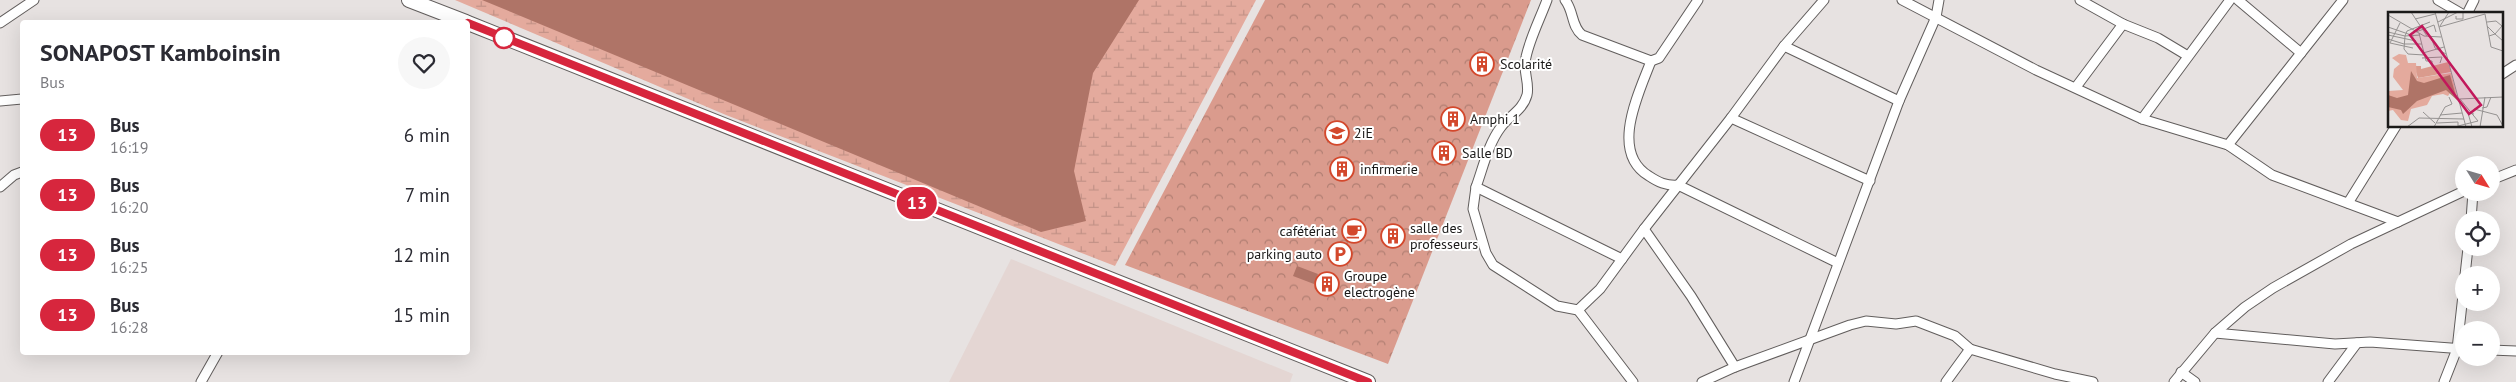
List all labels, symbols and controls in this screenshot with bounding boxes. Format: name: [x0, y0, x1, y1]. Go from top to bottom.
inset map: [2388, 12, 2504, 128]
unlabelled marker: [493, 27, 515, 49]
text: SONAPOST Kamboinsin: [40, 37, 281, 68]
button: heart: [398, 37, 450, 89]
building icon: Scolarité: [1469, 51, 1495, 77]
place label: Scolarité: [1500, 55, 1552, 73]
text: Bus: [40, 72, 65, 92]
building icon: Amphi 1: [1440, 106, 1466, 132]
place label: Amphi 1: [1470, 110, 1520, 128]
text: Bus: [110, 113, 139, 137]
school or university icon: 2iE: [1324, 120, 1350, 146]
text: 13: [57, 123, 78, 146]
text: 6 min: [404, 123, 450, 147]
place label: 2iE: [1354, 124, 1373, 142]
text: 16:19: [110, 137, 148, 157]
building icon: Salle BD: [1431, 140, 1457, 166]
place label: Salle BD: [1462, 144, 1513, 162]
building icon: infirmerie: [1329, 156, 1355, 182]
north arrow: [2455, 156, 2500, 201]
map controls: [2455, 156, 2500, 366]
place label: infirmerie: [1360, 160, 1418, 178]
text: Bus: [110, 173, 139, 197]
text: 13: [57, 183, 78, 206]
text: 7 min: [405, 183, 450, 207]
line badge: 13: [894, 187, 940, 219]
text: 13: [907, 191, 927, 214]
text: 16:20: [110, 197, 148, 217]
button: locate: [2455, 211, 2500, 256]
cafe icon: cafétériat: [1341, 218, 1367, 244]
place label: salle des professeurs: [1410, 219, 1478, 253]
place label: cafétériat: [1279, 222, 1336, 240]
building icon: salle des professeurs: [1380, 223, 1406, 249]
text: Bus: [110, 233, 139, 257]
parking icon: parking auto: [1327, 241, 1353, 267]
text: 13: [57, 243, 78, 266]
text: 12 min: [393, 243, 450, 267]
place label: parking auto: [1247, 245, 1322, 263]
text: 16:25: [110, 257, 148, 277]
button: +: [2455, 266, 2500, 311]
place label: Groupe electrogène: [1344, 267, 1415, 301]
building icon: Groupe electrogène: [1314, 271, 1340, 297]
text: Bus: [110, 293, 139, 317]
text: 13: [57, 303, 78, 326]
text: 15 min: [393, 303, 450, 327]
text: 16:28: [110, 317, 148, 337]
button: −: [2455, 321, 2500, 366]

